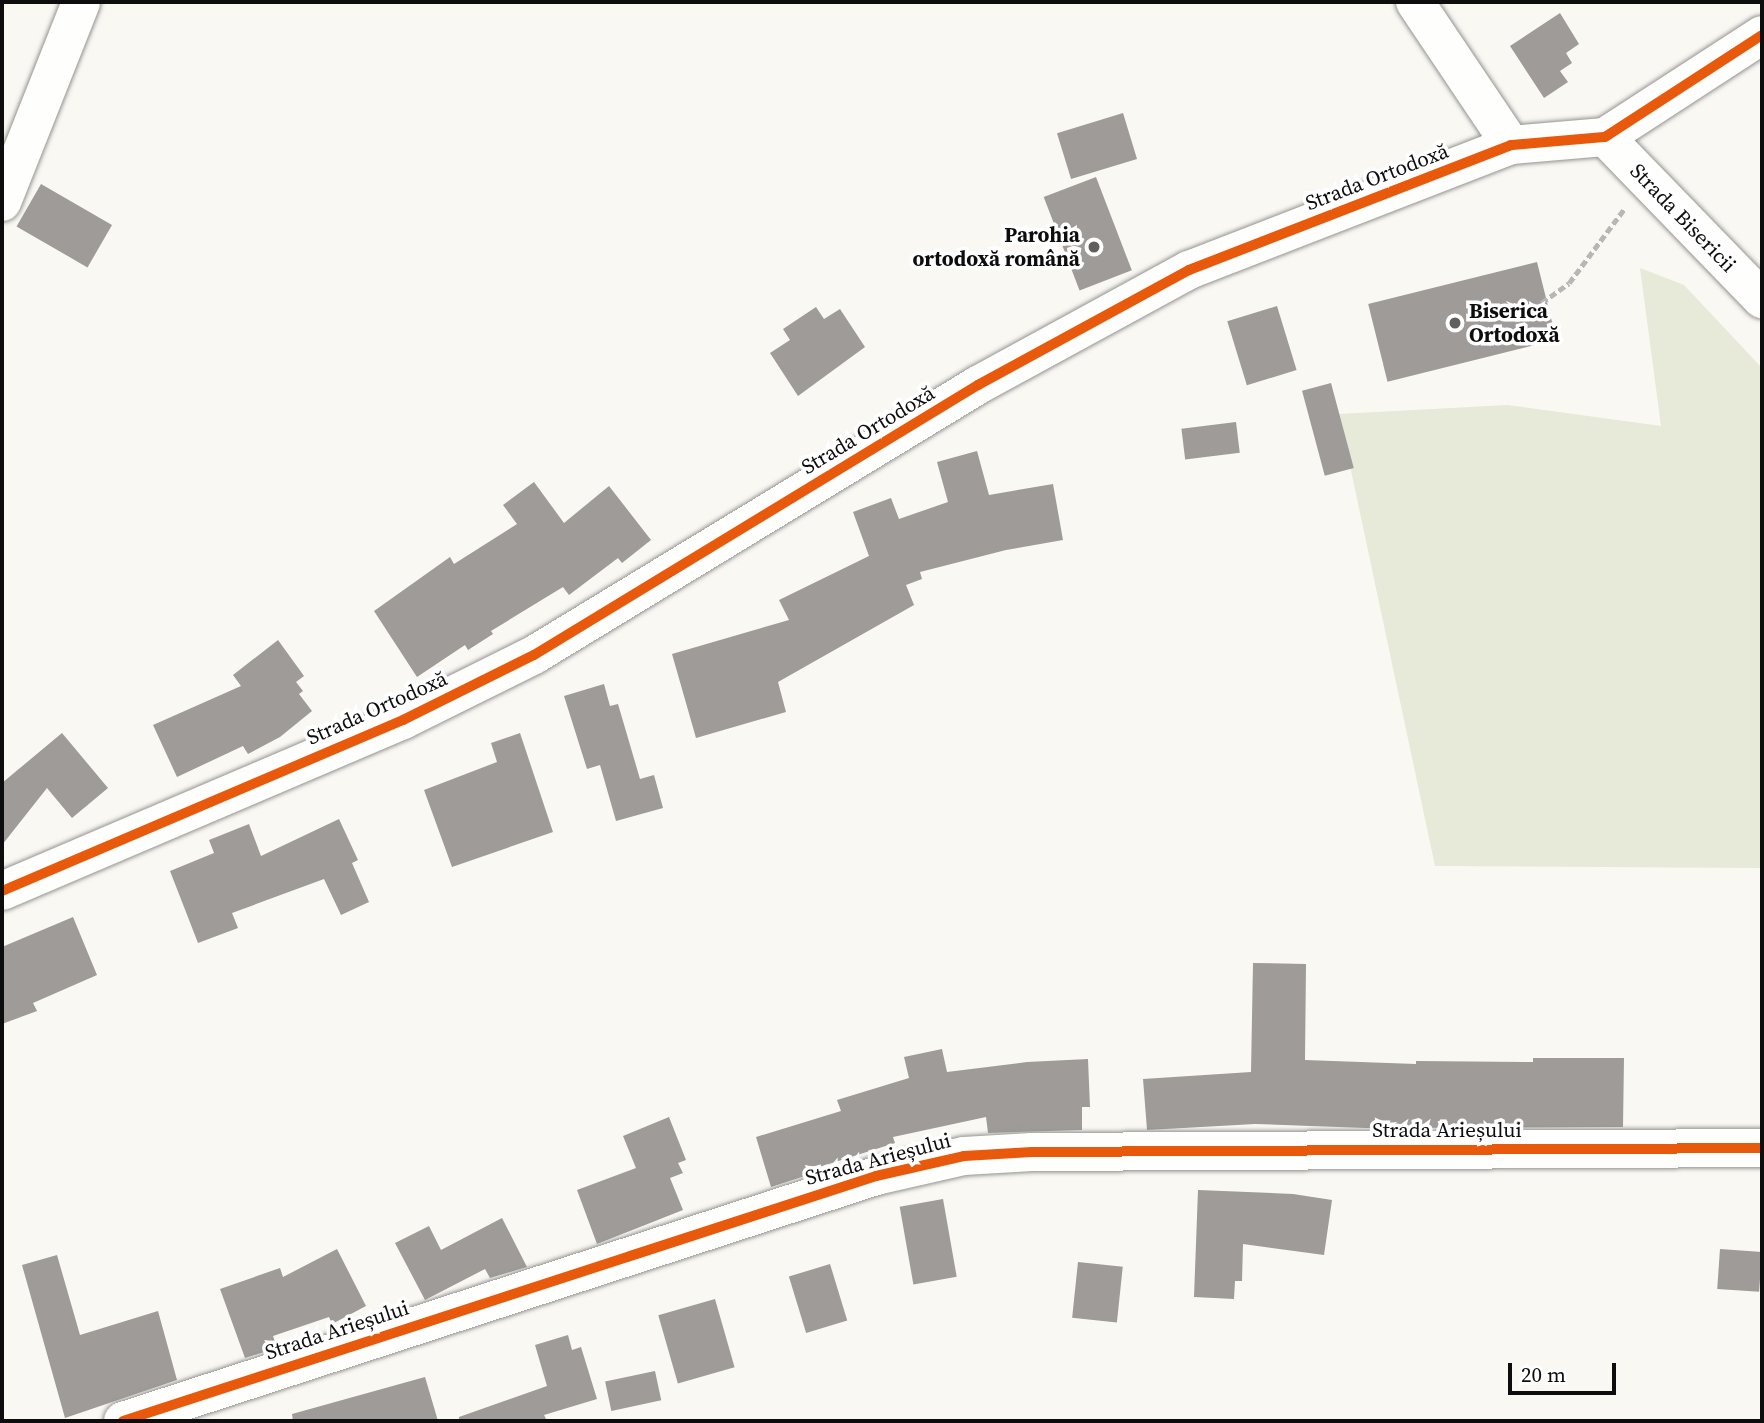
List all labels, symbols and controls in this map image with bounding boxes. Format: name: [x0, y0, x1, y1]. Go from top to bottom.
street label: Strada Ortodoxă: [1302, 138, 1452, 216]
street label: Strada Bisericii: [1625, 158, 1741, 278]
place label: Parohia ortodoxă română: [912, 222, 1080, 272]
marker: Parohia ortodoxă română: [1086, 239, 1102, 255]
place label: Biserica Ortodoxă: [1469, 298, 1560, 348]
marker: Biserica Ortodoxă: [1447, 315, 1463, 331]
street label: Strada Ortodoxă: [797, 380, 939, 480]
street label: Strada Ortodoxă: [303, 666, 451, 750]
street label: Strada Arieșului: [1372, 1117, 1522, 1143]
street label: Strada Arieșului: [802, 1127, 954, 1191]
street label: Strada Arieșului: [262, 1295, 412, 1365]
scale bar: [1512, 1350, 1620, 1394]
text: 20 m: [1521, 1360, 1566, 1389]

